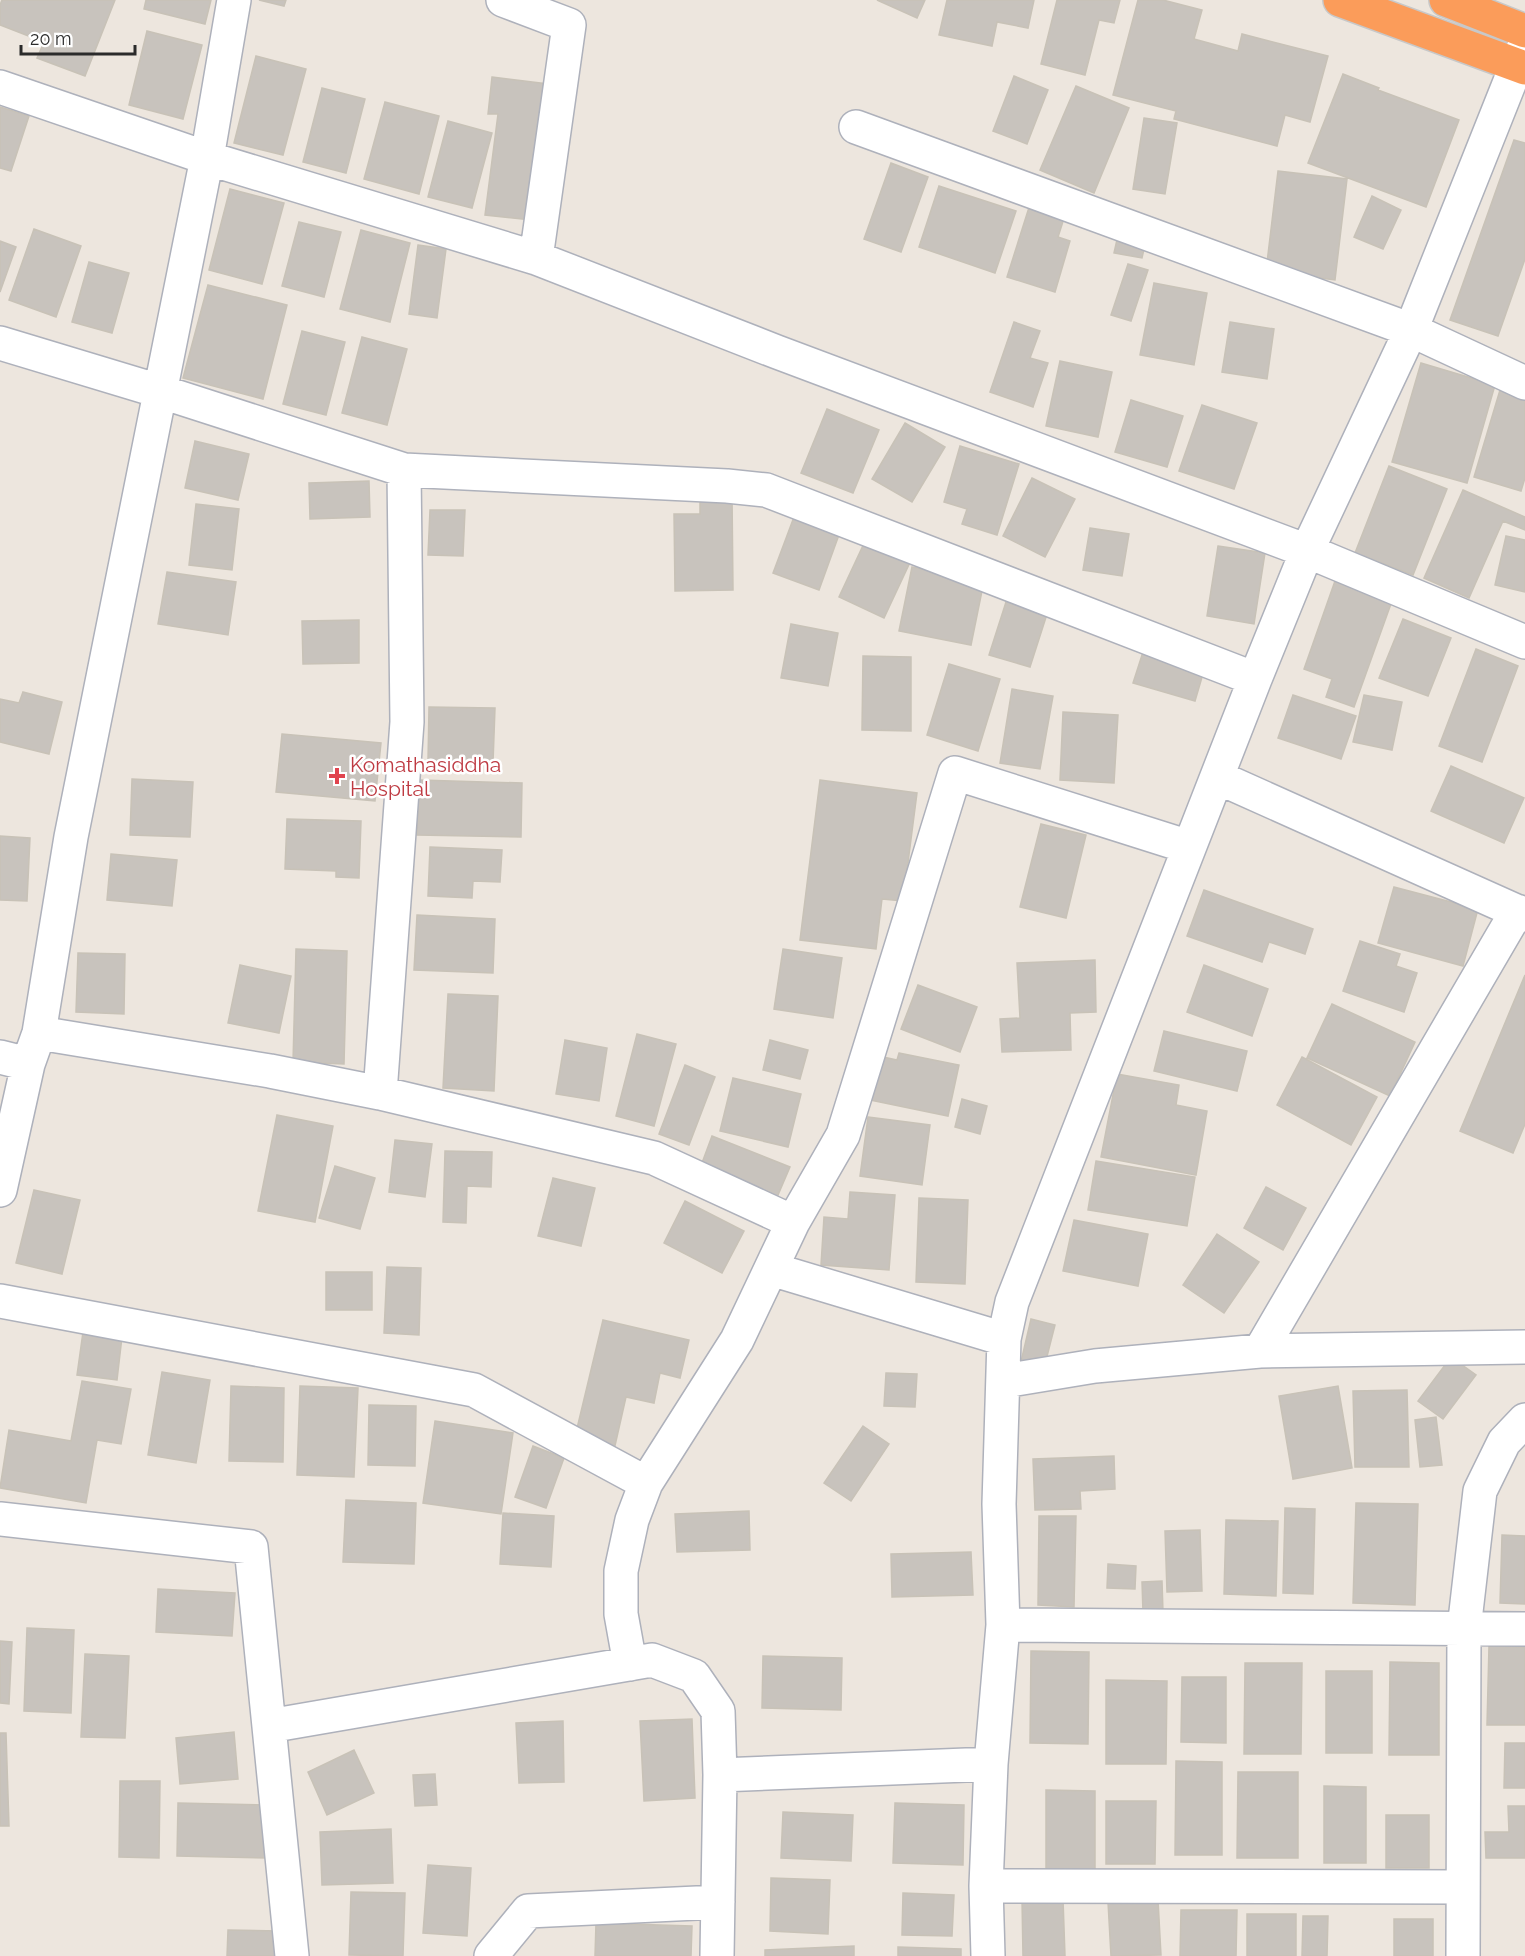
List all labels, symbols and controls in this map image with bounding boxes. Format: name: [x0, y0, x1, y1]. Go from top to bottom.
scale bar: [21, 18, 135, 56]
text: 20 m: [30, 28, 72, 49]
place label: Komathasiddha Hospital: [350, 752, 501, 801]
marker: Komathasiddha Hospital: [328, 767, 346, 785]

